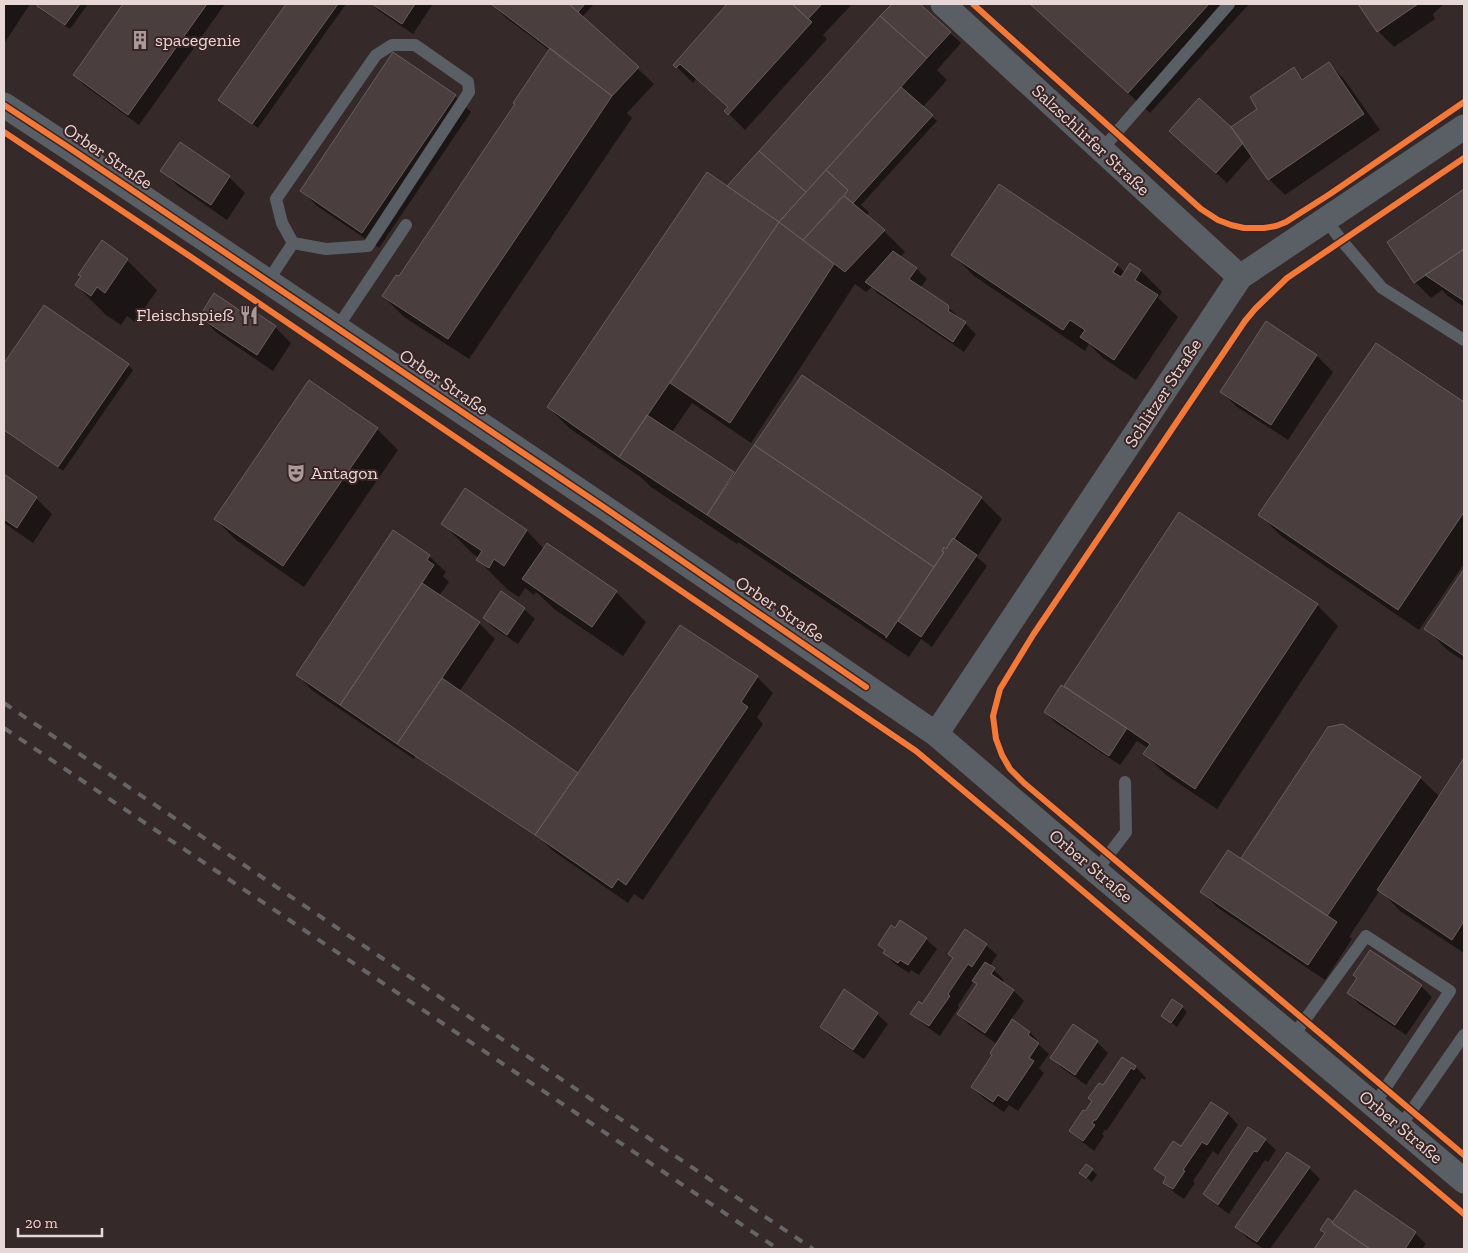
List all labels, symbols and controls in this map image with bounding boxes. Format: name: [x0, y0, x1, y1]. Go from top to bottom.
building icon: spacegenie: [129, 29, 151, 51]
place label: spacegenie: [155, 29, 240, 51]
street label: Salzschlirfer Straße: [1027, 80, 1155, 200]
street label: Orber Straße: [59, 118, 157, 194]
place label: Fleischspieß: [136, 304, 234, 326]
restaurant icon: Fleischspieß: [238, 304, 260, 326]
street label: Schlitzer Straße: [1120, 334, 1206, 452]
street label: Orber Straße: [395, 344, 493, 420]
theatre icon: Antagon: [285, 462, 307, 484]
place label: Antagon: [311, 462, 378, 484]
street label: Orber Straße: [731, 571, 829, 647]
street label: Orber Straße: [1045, 825, 1137, 907]
street label: Orber Straße: [1355, 1086, 1447, 1168]
scale bar: [18, 1206, 101, 1238]
text: 20 m: [25, 1214, 58, 1232]

